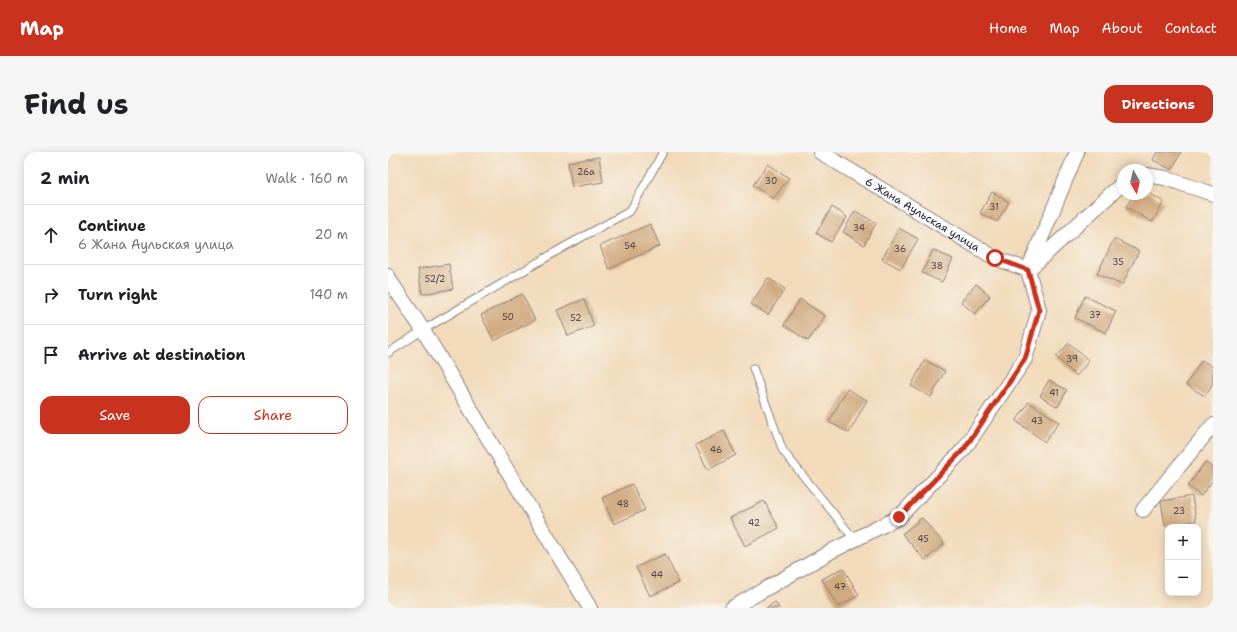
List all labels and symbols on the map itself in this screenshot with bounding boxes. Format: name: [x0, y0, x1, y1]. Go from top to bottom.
north arrow: [1117, 164, 1153, 200]
house number: 26а: [577, 166, 595, 178]
street label: 6 Жана Аульская улица: [862, 174, 983, 255]
house number: 30: [765, 175, 777, 187]
house number: 31: [989, 201, 999, 213]
house number: 34: [853, 222, 865, 234]
house number: 54: [624, 240, 636, 252]
house number: 36: [894, 243, 906, 255]
route start: [986, 249, 1004, 267]
house number: 35: [1112, 256, 1124, 268]
house number: 38: [931, 260, 943, 272]
house number: 52/2: [425, 273, 445, 285]
house number: 37: [1089, 309, 1101, 321]
house number: 50: [502, 311, 514, 323]
house number: 52: [570, 312, 582, 324]
house number: 39: [1066, 353, 1078, 365]
house number: 41: [1049, 387, 1059, 399]
house number: 43: [1031, 415, 1043, 427]
house number: 46: [710, 444, 722, 456]
house number: 48: [617, 498, 629, 510]
house number: 23: [1173, 505, 1185, 517]
route end: [890, 508, 908, 526]
house number: 42: [748, 517, 760, 529]
house number: 45: [917, 533, 929, 545]
house number: 44: [651, 569, 663, 581]
house number: 47: [834, 581, 846, 593]

